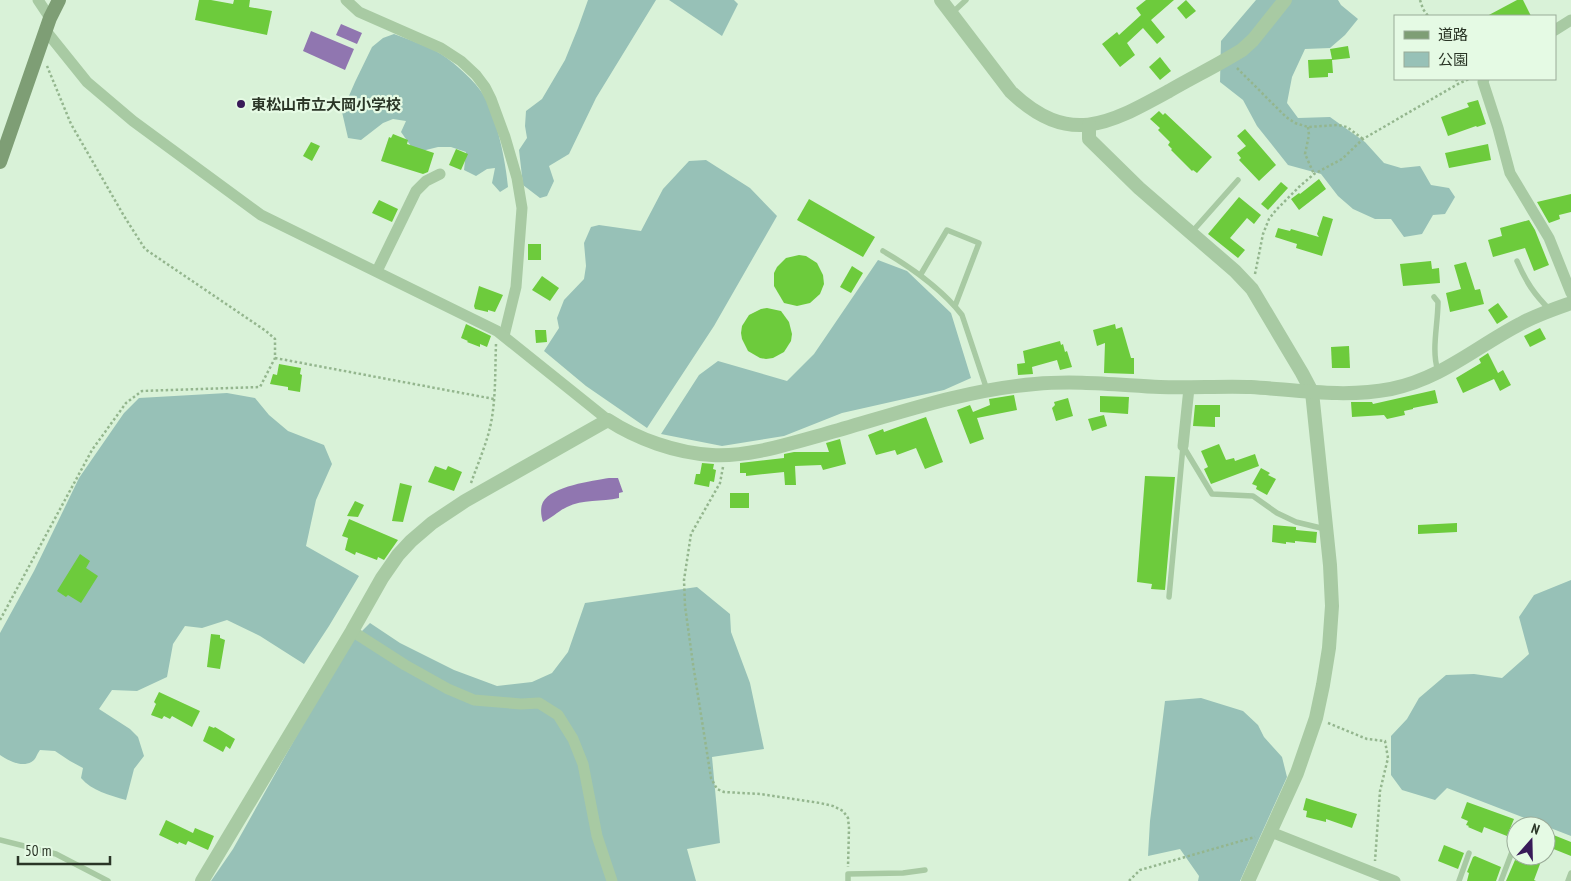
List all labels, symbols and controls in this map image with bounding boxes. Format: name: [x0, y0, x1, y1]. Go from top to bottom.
legend: [1394, 15, 1556, 80]
text: 道路: [1438, 25, 1468, 44]
text: 公園: [1438, 50, 1468, 69]
place label: 東松山市立大岡小学校: [251, 95, 401, 114]
marker: 東松山市立大岡小学校: [235, 98, 247, 110]
north arrow: [1506, 816, 1556, 866]
text: N: [1529, 819, 1542, 839]
scale bar: [18, 834, 110, 866]
text: 50 m: [25, 841, 51, 860]

